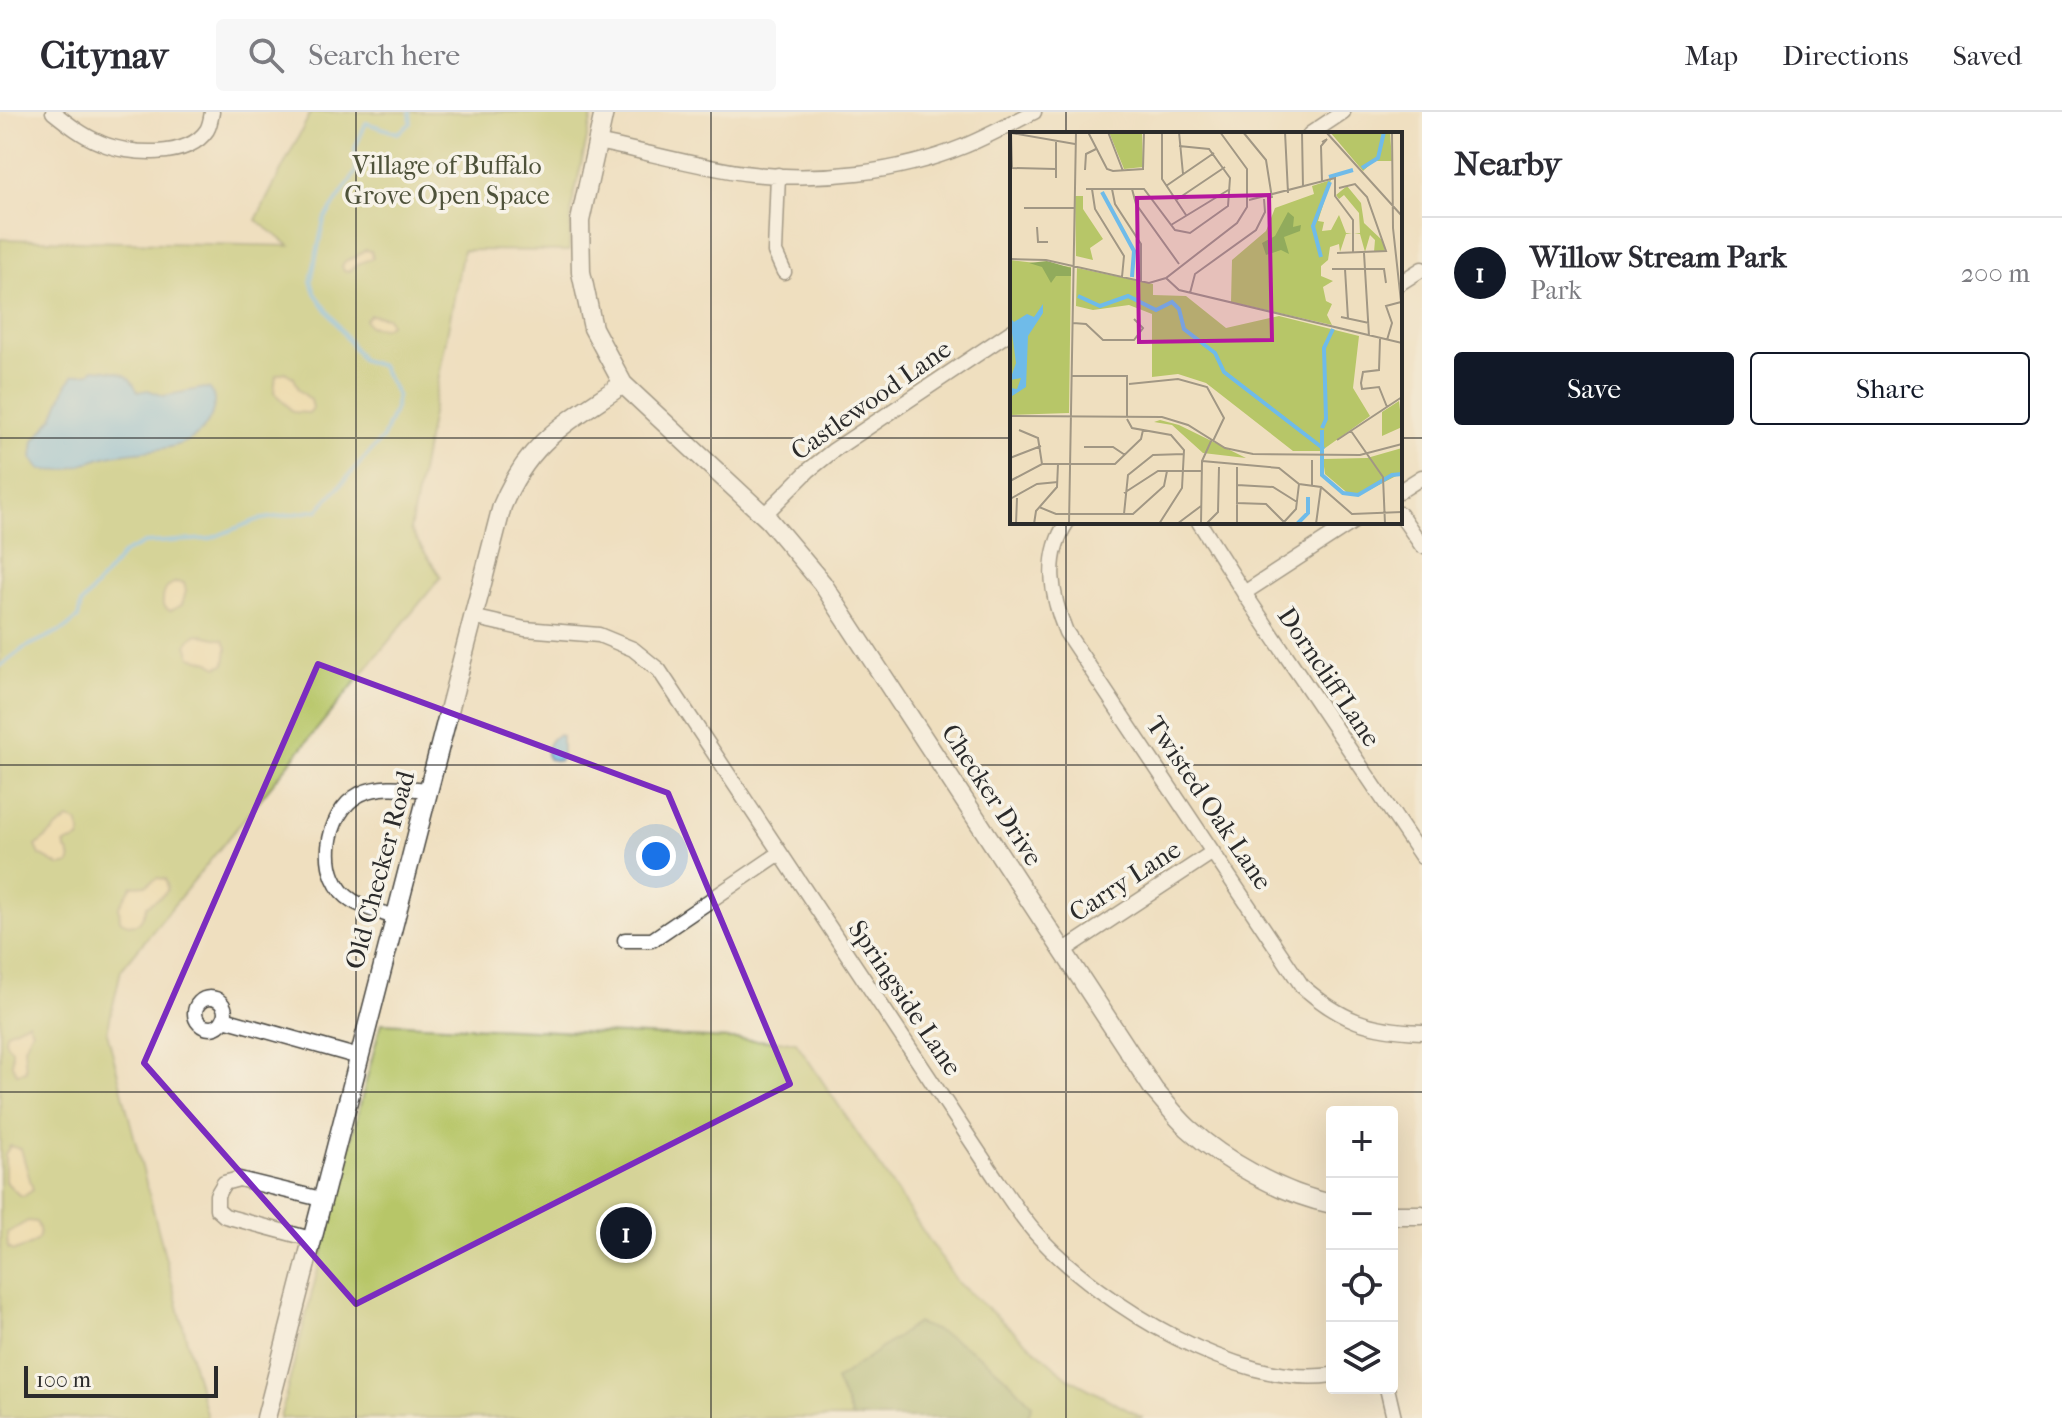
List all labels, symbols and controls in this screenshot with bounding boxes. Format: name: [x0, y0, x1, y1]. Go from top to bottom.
search box: [216, 19, 776, 91]
text: Citynav: [40, 33, 168, 78]
icon: search: [244, 33, 288, 77]
text: Search here: [308, 38, 460, 73]
text: Map: [1685, 39, 1738, 72]
text: Directions: [1782, 39, 1909, 72]
text: Saved: [1953, 39, 2022, 72]
inset map: [1010, 132, 1402, 524]
text: Nearby: [1454, 144, 1561, 184]
park label: Village of Buffalo Grove Open Space: [344, 150, 550, 211]
text: Willow Stream Park: [1530, 240, 1786, 275]
text: 1: [1475, 258, 1485, 289]
text: 200 m: [1961, 258, 2030, 289]
text: Park: [1530, 275, 1582, 306]
street label: Castlewood Lane: [785, 333, 957, 467]
button: Save: [1454, 352, 1734, 425]
button: Share: [1750, 352, 2030, 425]
street label: Dorncliff Lane: [1271, 601, 1387, 753]
street label: Twisted Oak Lane: [1139, 710, 1279, 896]
street label: Checker Drive: [935, 719, 1049, 872]
street label: Old Checker Road: [339, 767, 422, 973]
street label: Carry Lane: [1063, 833, 1187, 928]
your location: [636, 836, 676, 876]
street label: Springside Lane: [842, 915, 968, 1082]
map controls: [1326, 1106, 1398, 1394]
button: +: [1326, 1106, 1398, 1178]
button: −: [1326, 1178, 1398, 1250]
pin: 1: [600, 1203, 652, 1263]
button: locate: [1326, 1250, 1398, 1322]
button: layers: [1326, 1322, 1398, 1394]
scale bar: [24, 1362, 218, 1398]
text: 100 m: [36, 1367, 91, 1393]

